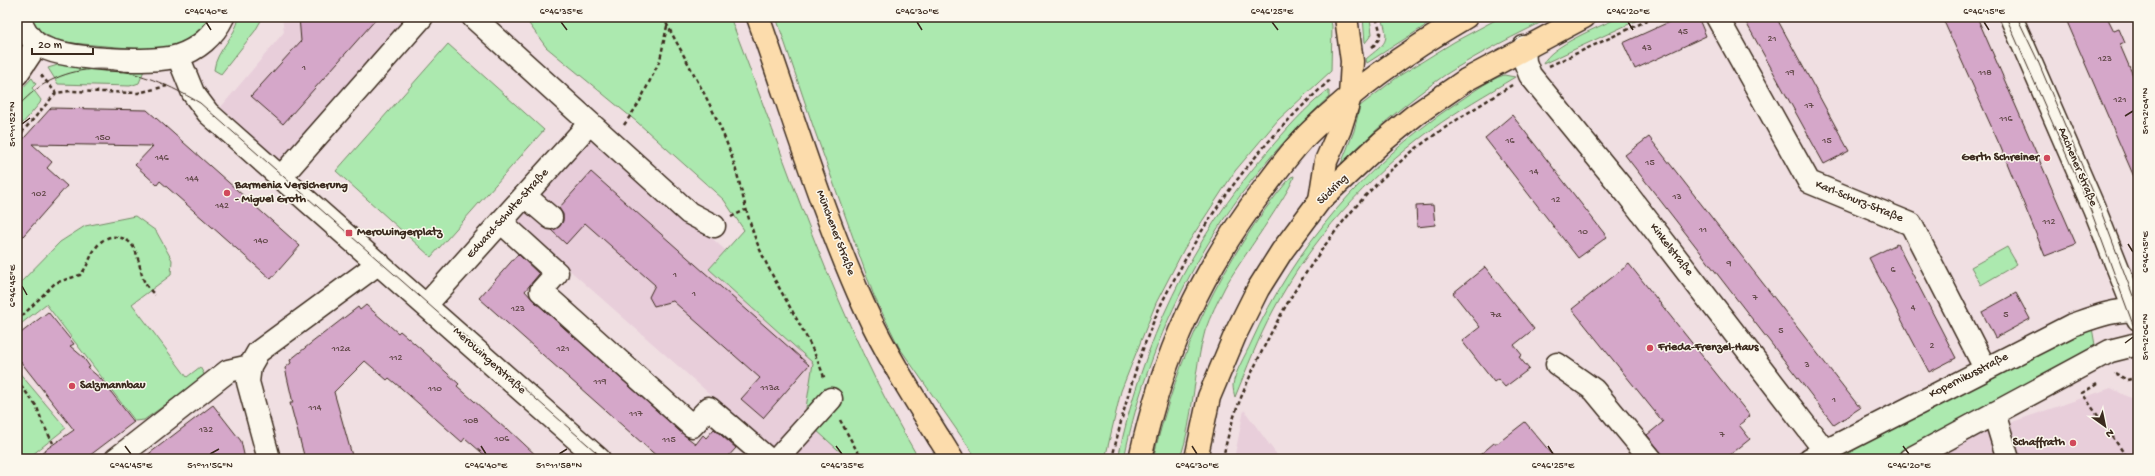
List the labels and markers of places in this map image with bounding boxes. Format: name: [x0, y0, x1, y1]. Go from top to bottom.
place label: Gerth Schreiner: [1962, 151, 2041, 165]
marker: Gerth Schreiner: [2042, 153, 2052, 163]
place label: Barmenia Versicherung - Miguel Groth: [234, 179, 348, 207]
marker: Barmenia Versicherung - Miguel Groth: [222, 188, 232, 198]
place label: Merowingerplatz: [357, 226, 443, 240]
marker: Merowingerplatz: [344, 228, 354, 238]
place label: Frieda-Frenzel-Haus: [1657, 341, 1759, 355]
marker: Frieda-Frenzel-Haus: [1645, 343, 1655, 353]
place label: Salzmannbau: [80, 379, 146, 393]
marker: Salzmannbau: [67, 381, 77, 391]
place label: Schaffrath: [2013, 436, 2066, 450]
marker: Schaffrath: [2068, 438, 2078, 448]

